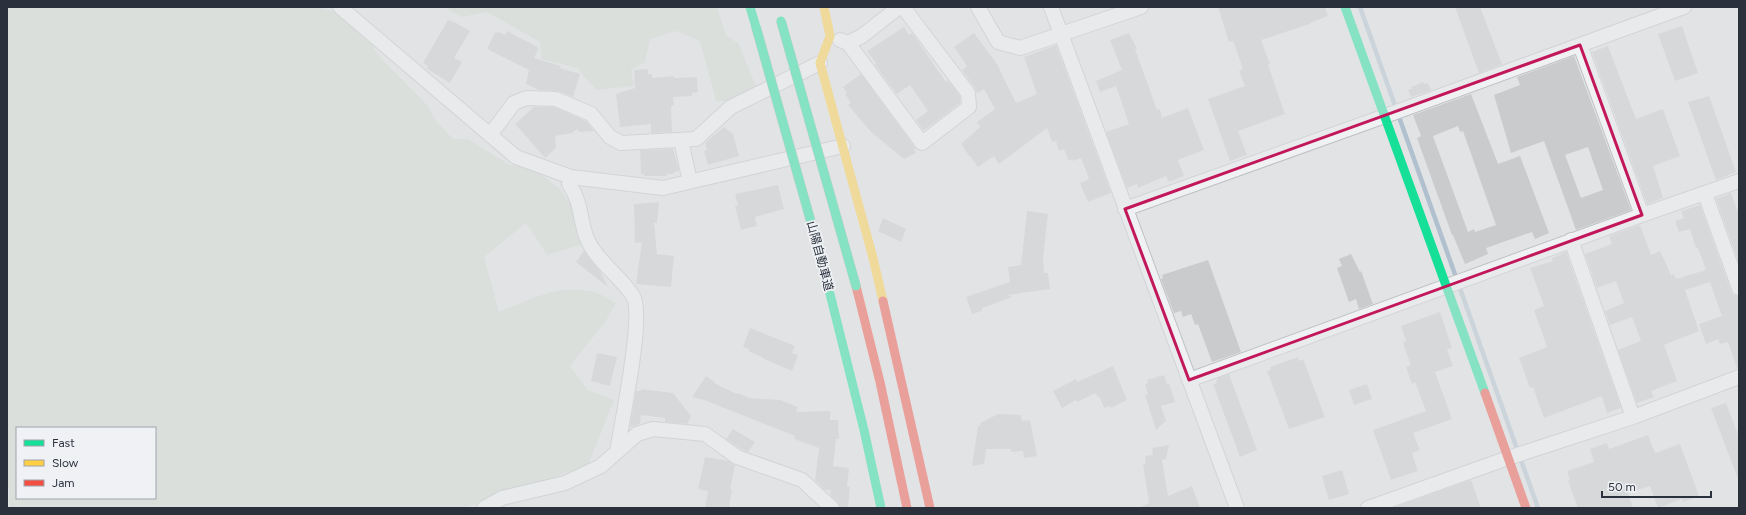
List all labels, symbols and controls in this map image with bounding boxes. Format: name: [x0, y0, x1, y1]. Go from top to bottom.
street label: 山陽自動車道: [804, 219, 836, 293]
legend: [16, 427, 156, 499]
text: Fast: [52, 436, 75, 450]
text: Slow: [52, 456, 79, 470]
scale bar: [1602, 473, 1711, 499]
text: Jam: [52, 476, 75, 490]
text: 50 m: [1608, 480, 1636, 494]

